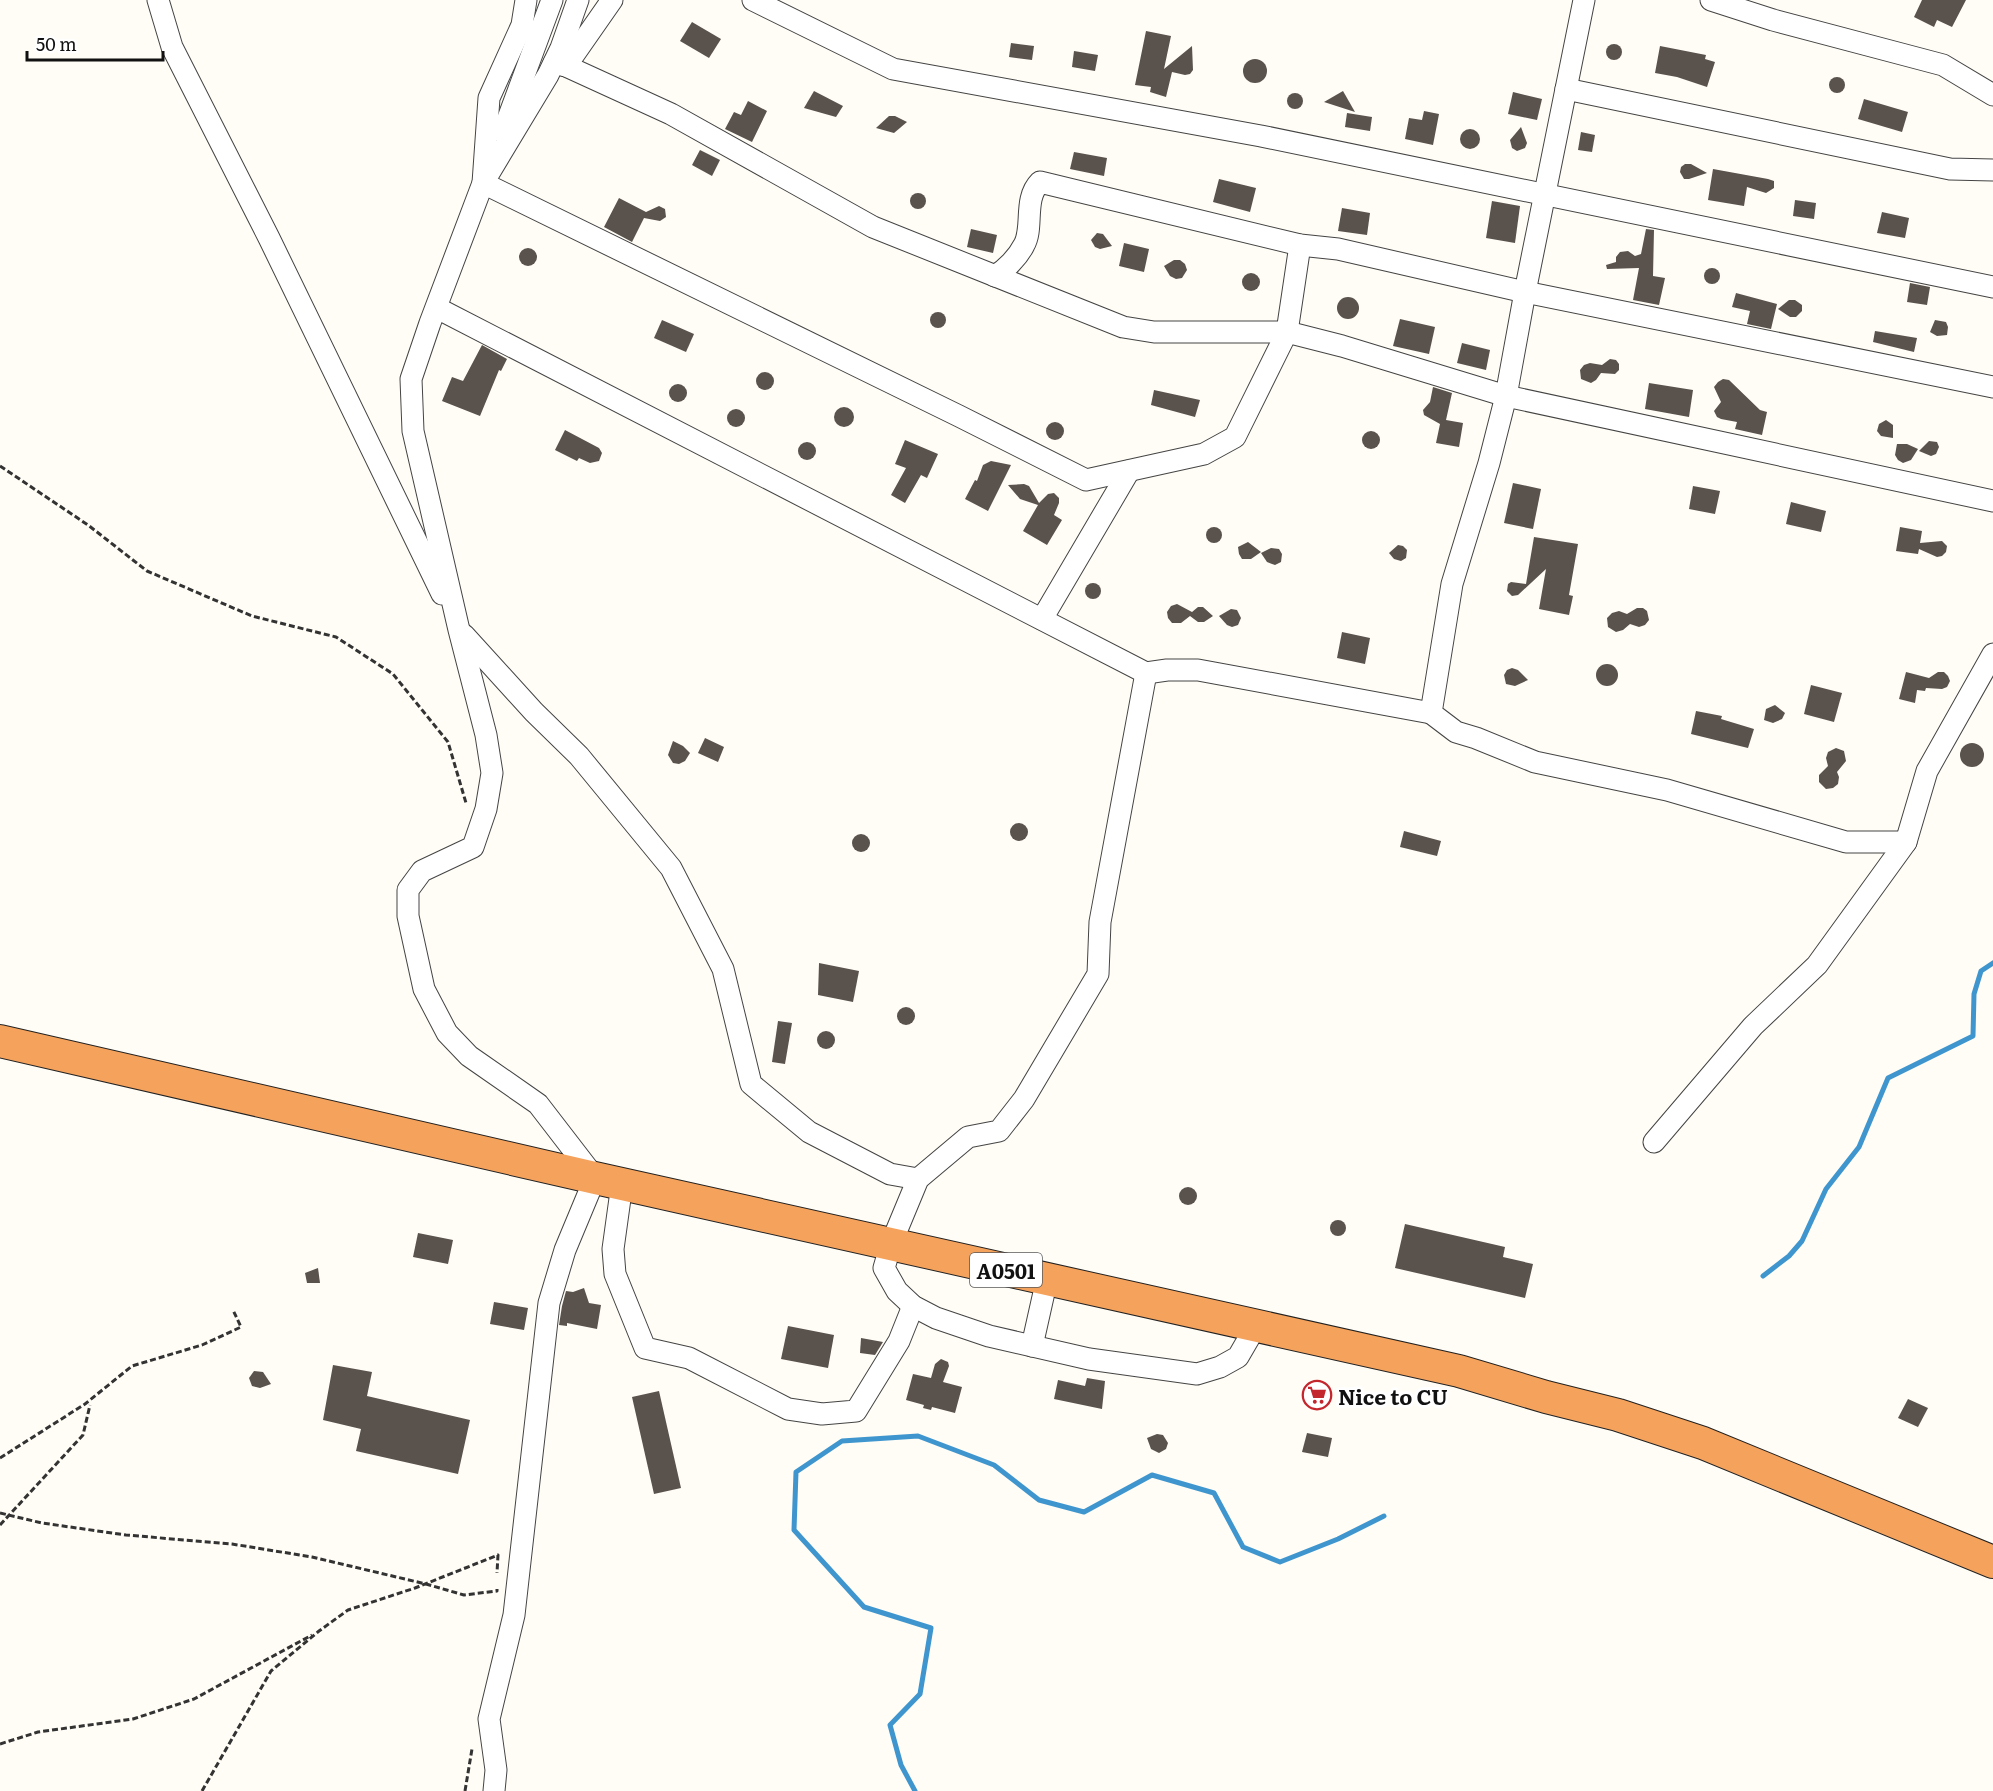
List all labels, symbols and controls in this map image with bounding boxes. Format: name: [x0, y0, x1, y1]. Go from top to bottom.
scale bar: [27, 24, 164, 62]
text: 50 m: [36, 30, 77, 57]
road number: A0501: [970, 1253, 1042, 1287]
supermarket icon: Nice to CU: [1301, 1379, 1333, 1411]
place label: Nice to CU: [1338, 1380, 1448, 1411]

